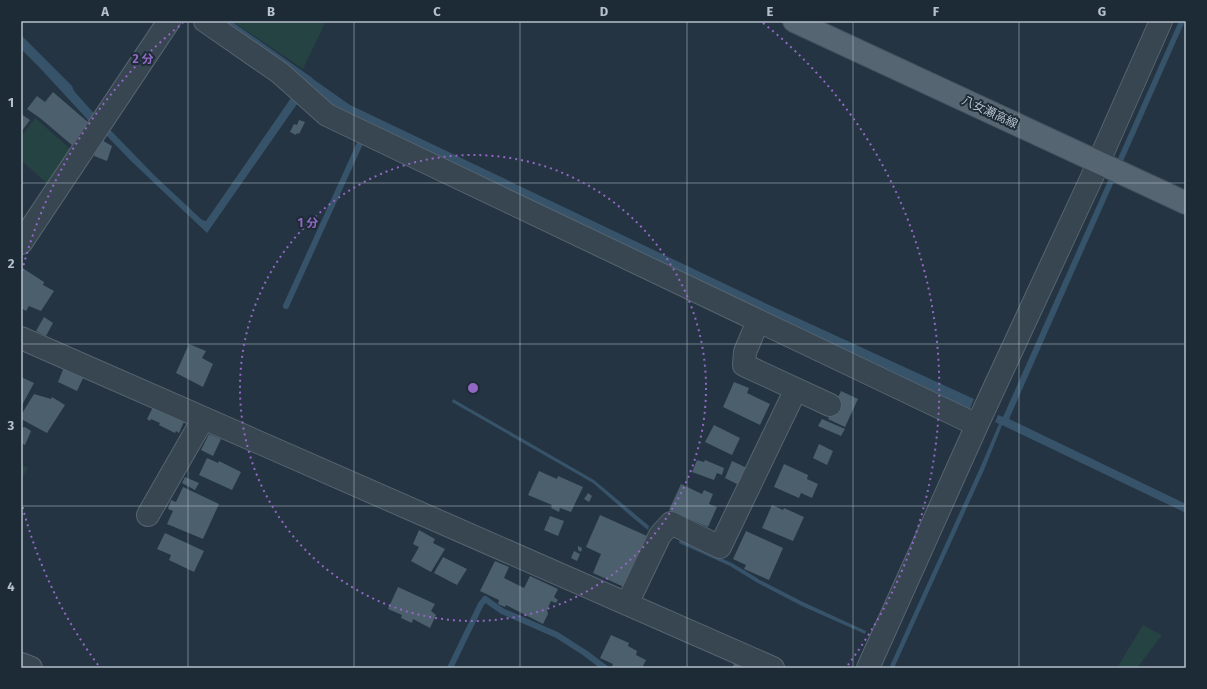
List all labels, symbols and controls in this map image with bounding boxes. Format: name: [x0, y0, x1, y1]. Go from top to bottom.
text: A: [100, 4, 109, 19]
text: B: [267, 4, 275, 19]
text: C: [433, 4, 441, 19]
text: D: [600, 4, 609, 19]
text: E: [767, 4, 774, 19]
text: F: [933, 4, 940, 19]
text: G: [1098, 4, 1106, 19]
text: 2 分: [132, 52, 154, 66]
street label: 八女瀬高線: [960, 93, 1020, 131]
text: 1: [8, 95, 14, 110]
text: 1 分: [298, 216, 318, 230]
text: 2: [8, 256, 15, 271]
centre of rings: [466, 381, 480, 395]
text: 3: [7, 418, 15, 433]
text: 4: [7, 579, 15, 594]

